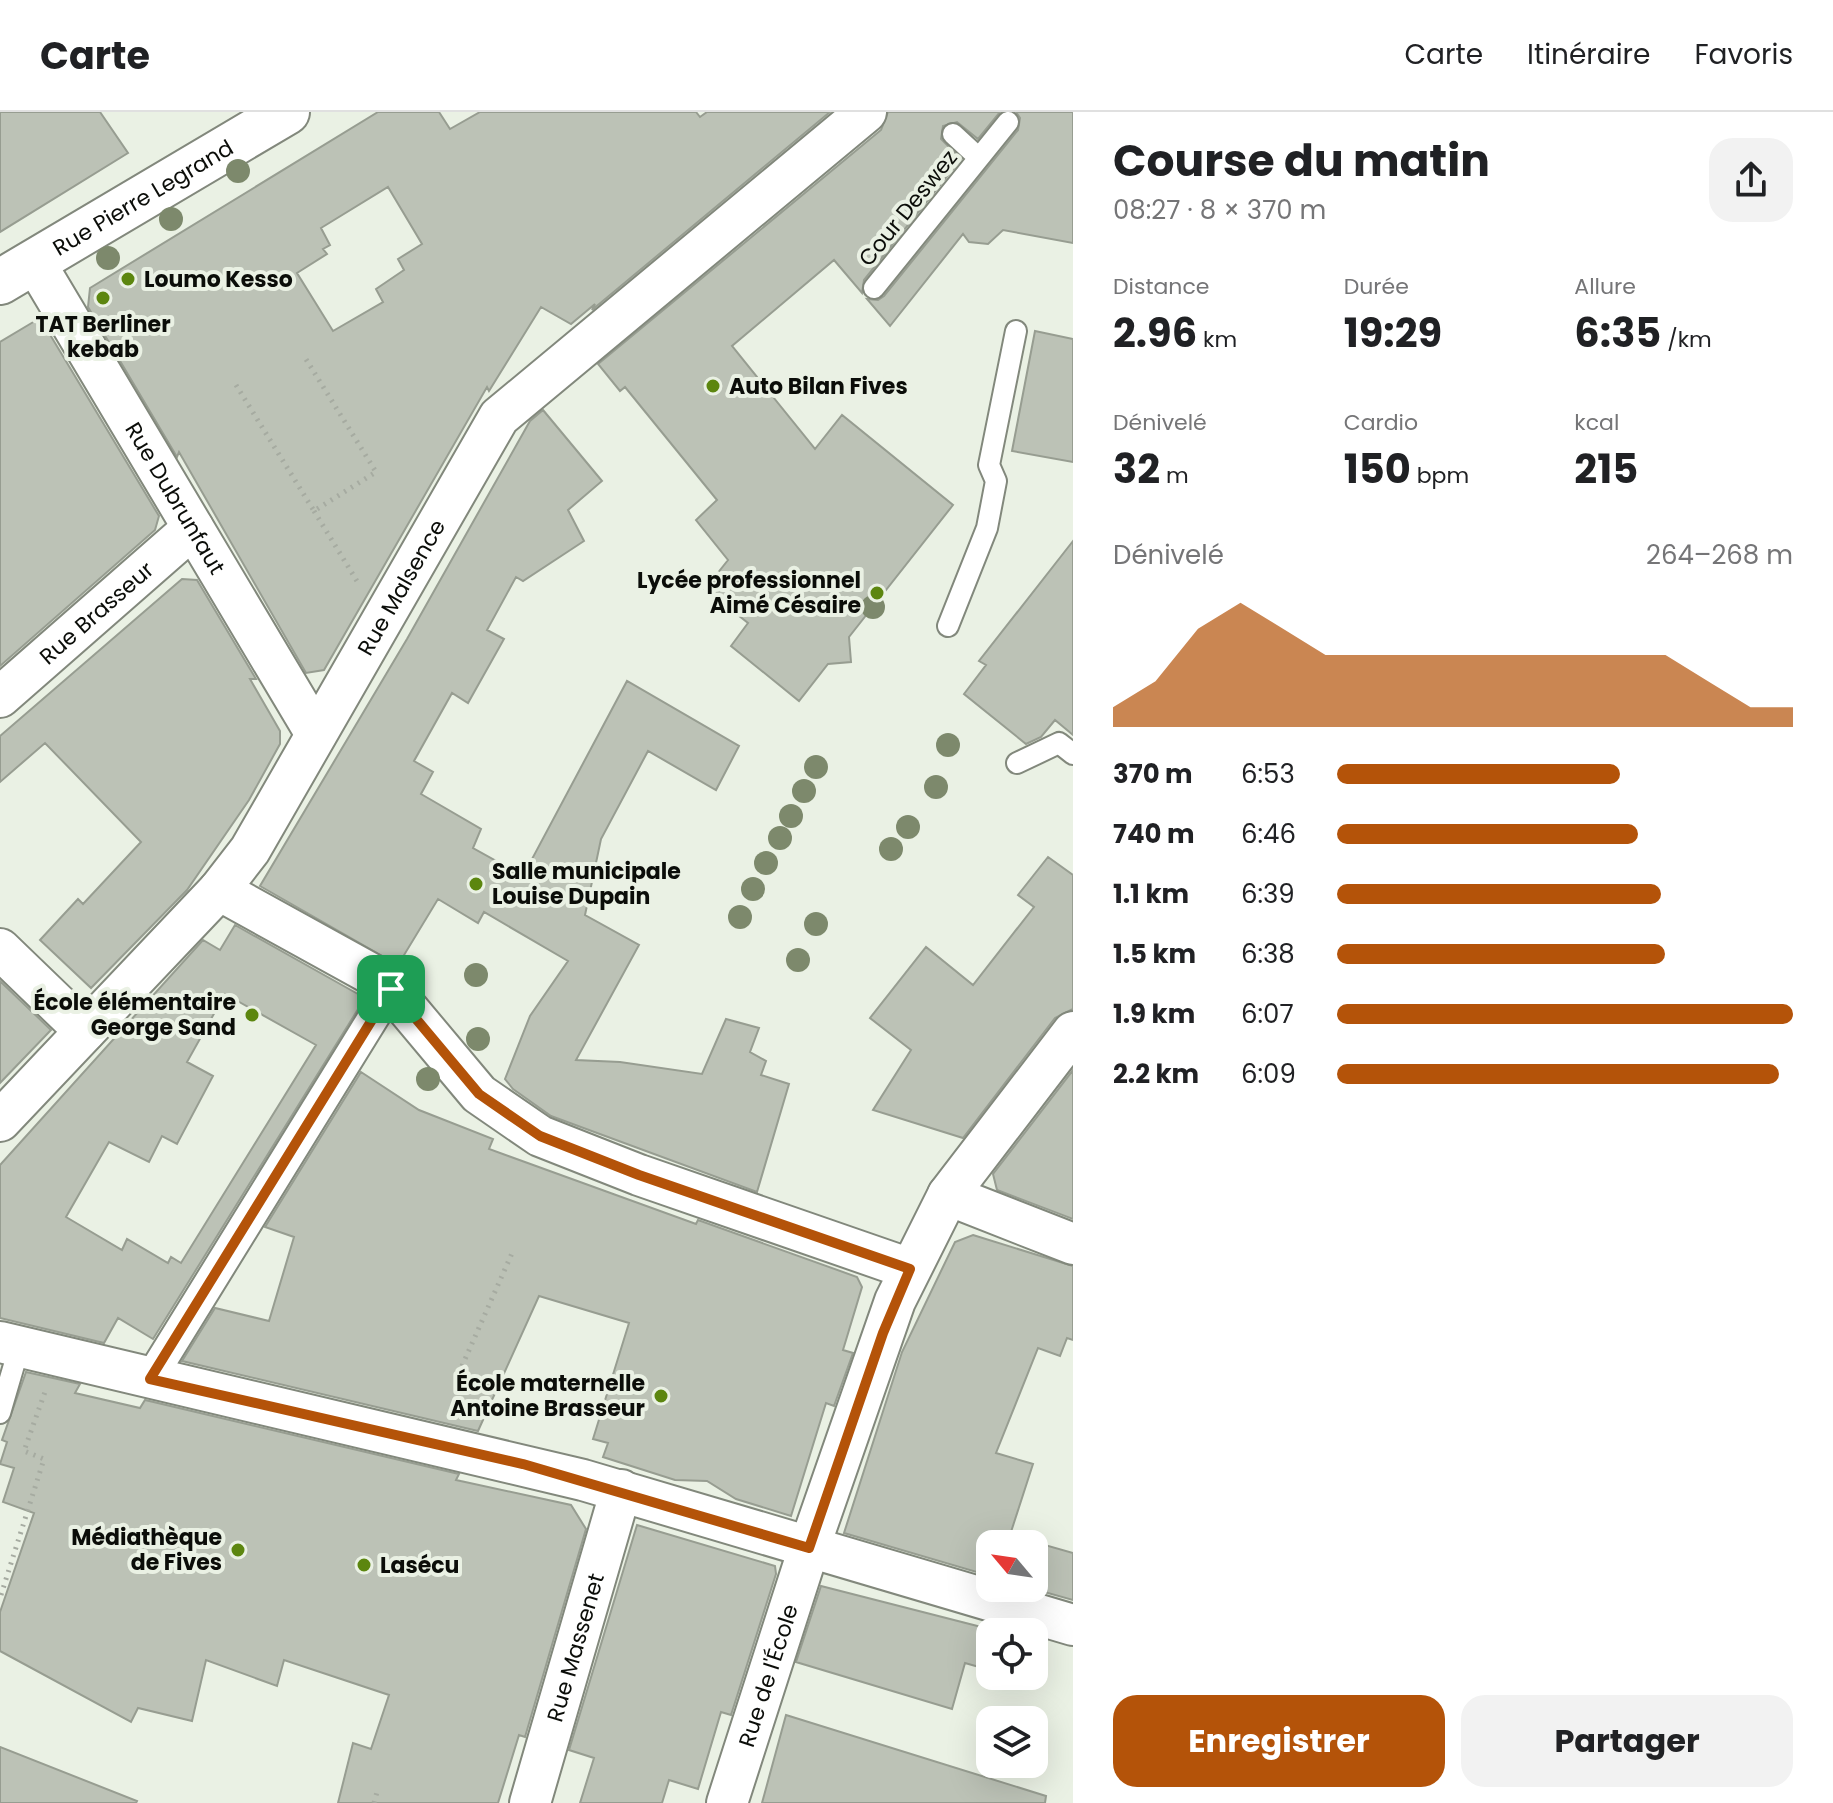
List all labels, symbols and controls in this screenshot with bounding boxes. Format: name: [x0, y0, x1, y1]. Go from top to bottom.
text: Carte: [40, 29, 150, 82]
text: Carte: [1405, 35, 1483, 74]
text: Itinéraire: [1527, 35, 1650, 74]
text: Favoris: [1694, 35, 1793, 74]
text: Course du matin: [1113, 130, 1490, 191]
street label: Rue Pierre Legrand: [47, 132, 239, 263]
button: share: [1709, 138, 1793, 222]
street label: Cour Deswez: [851, 143, 965, 273]
text: 08:27 · 8 × 370 m: [1113, 192, 1326, 228]
place label: Loumo Kesso: [144, 264, 293, 295]
marker: Loumo Kesso: [119, 270, 137, 288]
text: Distance: [1113, 271, 1209, 302]
text: Durée: [1344, 271, 1409, 302]
text: Allure: [1574, 271, 1636, 302]
marker: TAT Berliner kebab: [94, 289, 112, 307]
text: 2.96: [1113, 305, 1197, 361]
text: 19:29: [1344, 305, 1442, 361]
text: 6:35: [1574, 305, 1661, 361]
place label: TAT Berliner kebab: [35, 309, 171, 365]
text: km: [1197, 324, 1237, 355]
text: /km: [1661, 324, 1712, 355]
place label: Auto Bilan Fives: [729, 371, 908, 402]
marker: Auto Bilan Fives: [704, 377, 722, 395]
text: Dénivelé: [1113, 407, 1207, 438]
text: Cardio: [1344, 407, 1418, 438]
text: kcal: [1574, 407, 1619, 438]
street label: Rue Dubrunfaut: [118, 416, 233, 580]
text: 32: [1113, 441, 1160, 497]
text: 150: [1344, 441, 1411, 497]
text: 215: [1574, 441, 1638, 497]
text: m: [1160, 460, 1189, 491]
text: bpm: [1411, 460, 1469, 491]
street label: Rue Malsence: [350, 513, 453, 661]
text: Dénivelé: [1113, 537, 1224, 573]
text: 264–268 m: [1646, 537, 1793, 573]
street label: Rue Brasseur: [32, 554, 160, 671]
place label: Lycée professionnel Aimé Césaire: [637, 565, 861, 621]
marker: Lycée professionnel Aimé Césaire: [868, 584, 886, 602]
text: 370 m: [1113, 756, 1193, 792]
text: 6:53: [1241, 756, 1295, 792]
text: 740 m: [1113, 816, 1195, 852]
text: 6:46: [1241, 816, 1296, 852]
place label: Salle municipale Louise Dupain: [492, 856, 681, 912]
marker: Salle municipale Louise Dupain: [467, 875, 485, 893]
text: 1.1 km: [1113, 876, 1189, 912]
text: 6:39: [1241, 876, 1295, 912]
text: 1.5 km: [1113, 936, 1196, 972]
text: 6:38: [1241, 936, 1295, 972]
pin: [357, 955, 425, 1023]
icon: arrive: [369, 967, 413, 1011]
place label: École élémentaire George Sand: [33, 987, 236, 1043]
text: 1.9 km: [1113, 996, 1195, 1032]
text: 6:07: [1241, 996, 1294, 1032]
marker: École élémentaire George Sand: [243, 1006, 261, 1024]
text: 2.2 km: [1113, 1056, 1199, 1092]
text: 6:09: [1241, 1056, 1296, 1092]
place label: École maternelle Antoine Brasseur: [450, 1368, 645, 1424]
marker: École maternelle Antoine Brasseur: [652, 1387, 670, 1405]
place label: Médiathèque de Fives: [71, 1522, 222, 1578]
north arrow: [976, 1530, 1048, 1602]
map controls: [976, 1530, 1048, 1778]
marker: Médiathèque de Fives: [229, 1541, 247, 1559]
place label: Lasécu: [380, 1550, 459, 1581]
marker: Lasécu: [355, 1556, 373, 1574]
street label: Rue Massenet: [539, 1570, 611, 1725]
street label: Rue de l'École: [731, 1600, 805, 1751]
button: locate: [976, 1618, 1048, 1690]
button: Enregistrer: [1113, 1695, 1445, 1787]
button: Partager: [1461, 1695, 1793, 1787]
button: layers: [976, 1706, 1048, 1778]

